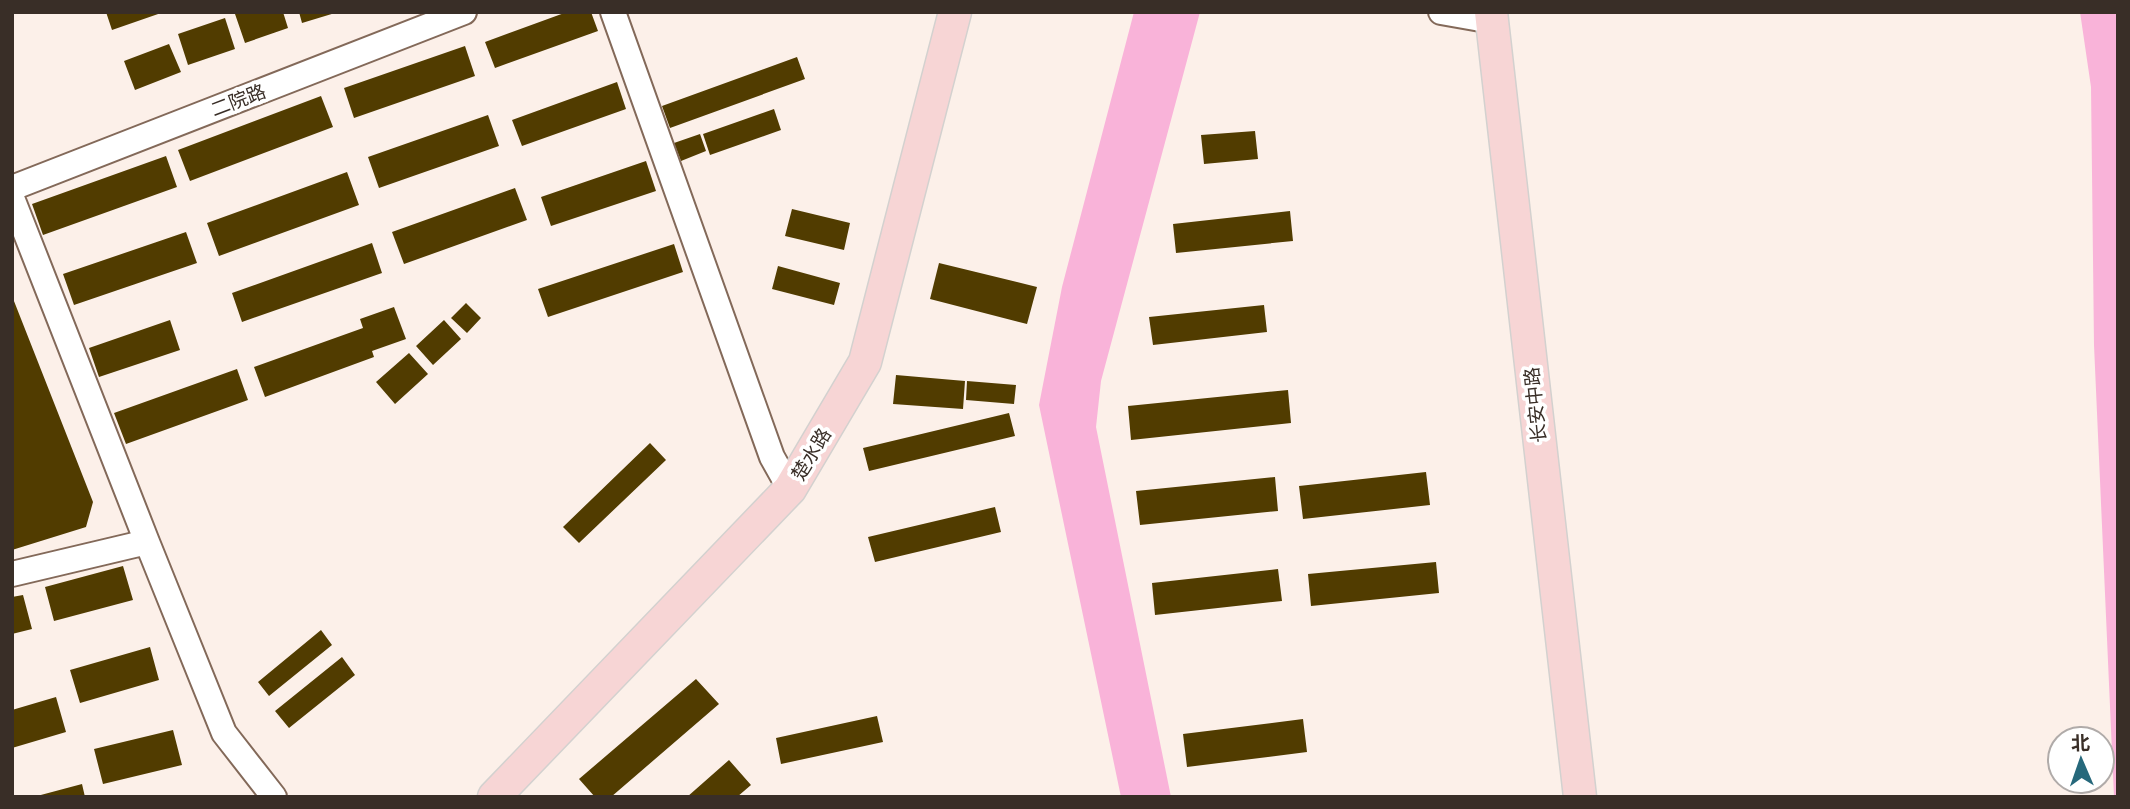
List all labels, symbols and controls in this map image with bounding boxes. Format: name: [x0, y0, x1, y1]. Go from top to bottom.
street label: 二院路: [208, 80, 269, 120]
street label: 长安中路: [1521, 366, 1550, 444]
street label: 楚水路: [788, 424, 835, 484]
north arrow: [2046, 725, 2116, 795]
text: 北: [2071, 733, 2090, 754]

